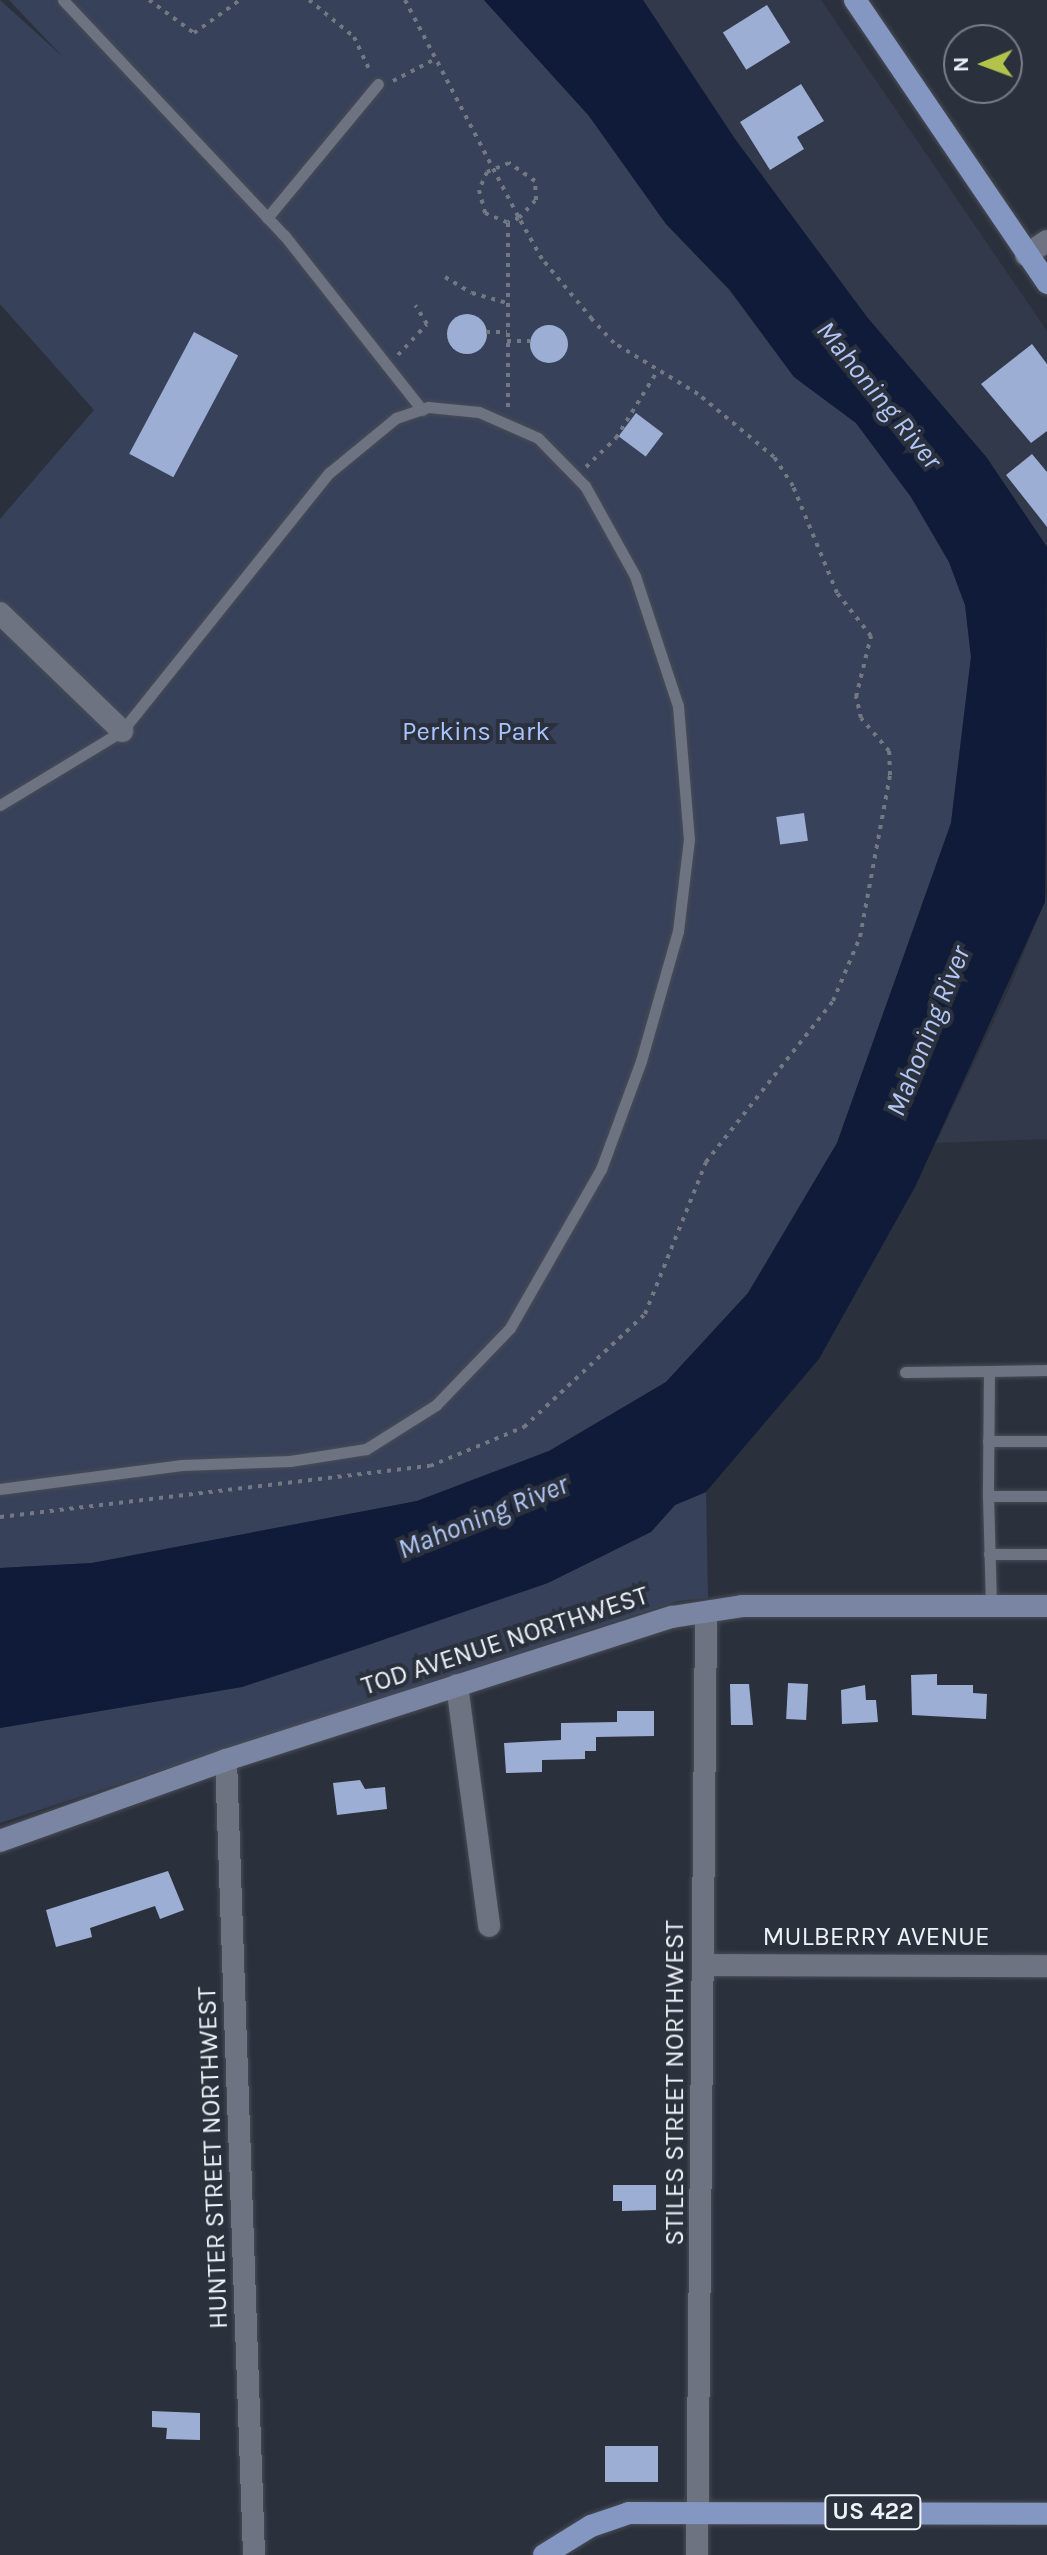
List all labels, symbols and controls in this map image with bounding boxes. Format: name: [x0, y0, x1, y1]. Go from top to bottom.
north arrow: [943, 24, 1023, 104]
text: N: [948, 56, 974, 73]
water label: Mahoning River: [809, 314, 949, 476]
park label: Perkins Park: [402, 716, 550, 748]
water label: Mahoning River: [879, 941, 977, 1121]
water label: Mahoning River: [393, 1468, 573, 1566]
street label: TOD AVENUE NORTHWEST: [358, 1580, 652, 1702]
street label: STILES STREET NORTHWEST: [659, 1920, 691, 2246]
street label: MULBERRY AVENUE: [762, 1921, 990, 1953]
street label: HUNTER STREET NORTHWEST: [191, 1986, 235, 2330]
road number: US 422: [823, 2492, 923, 2532]

